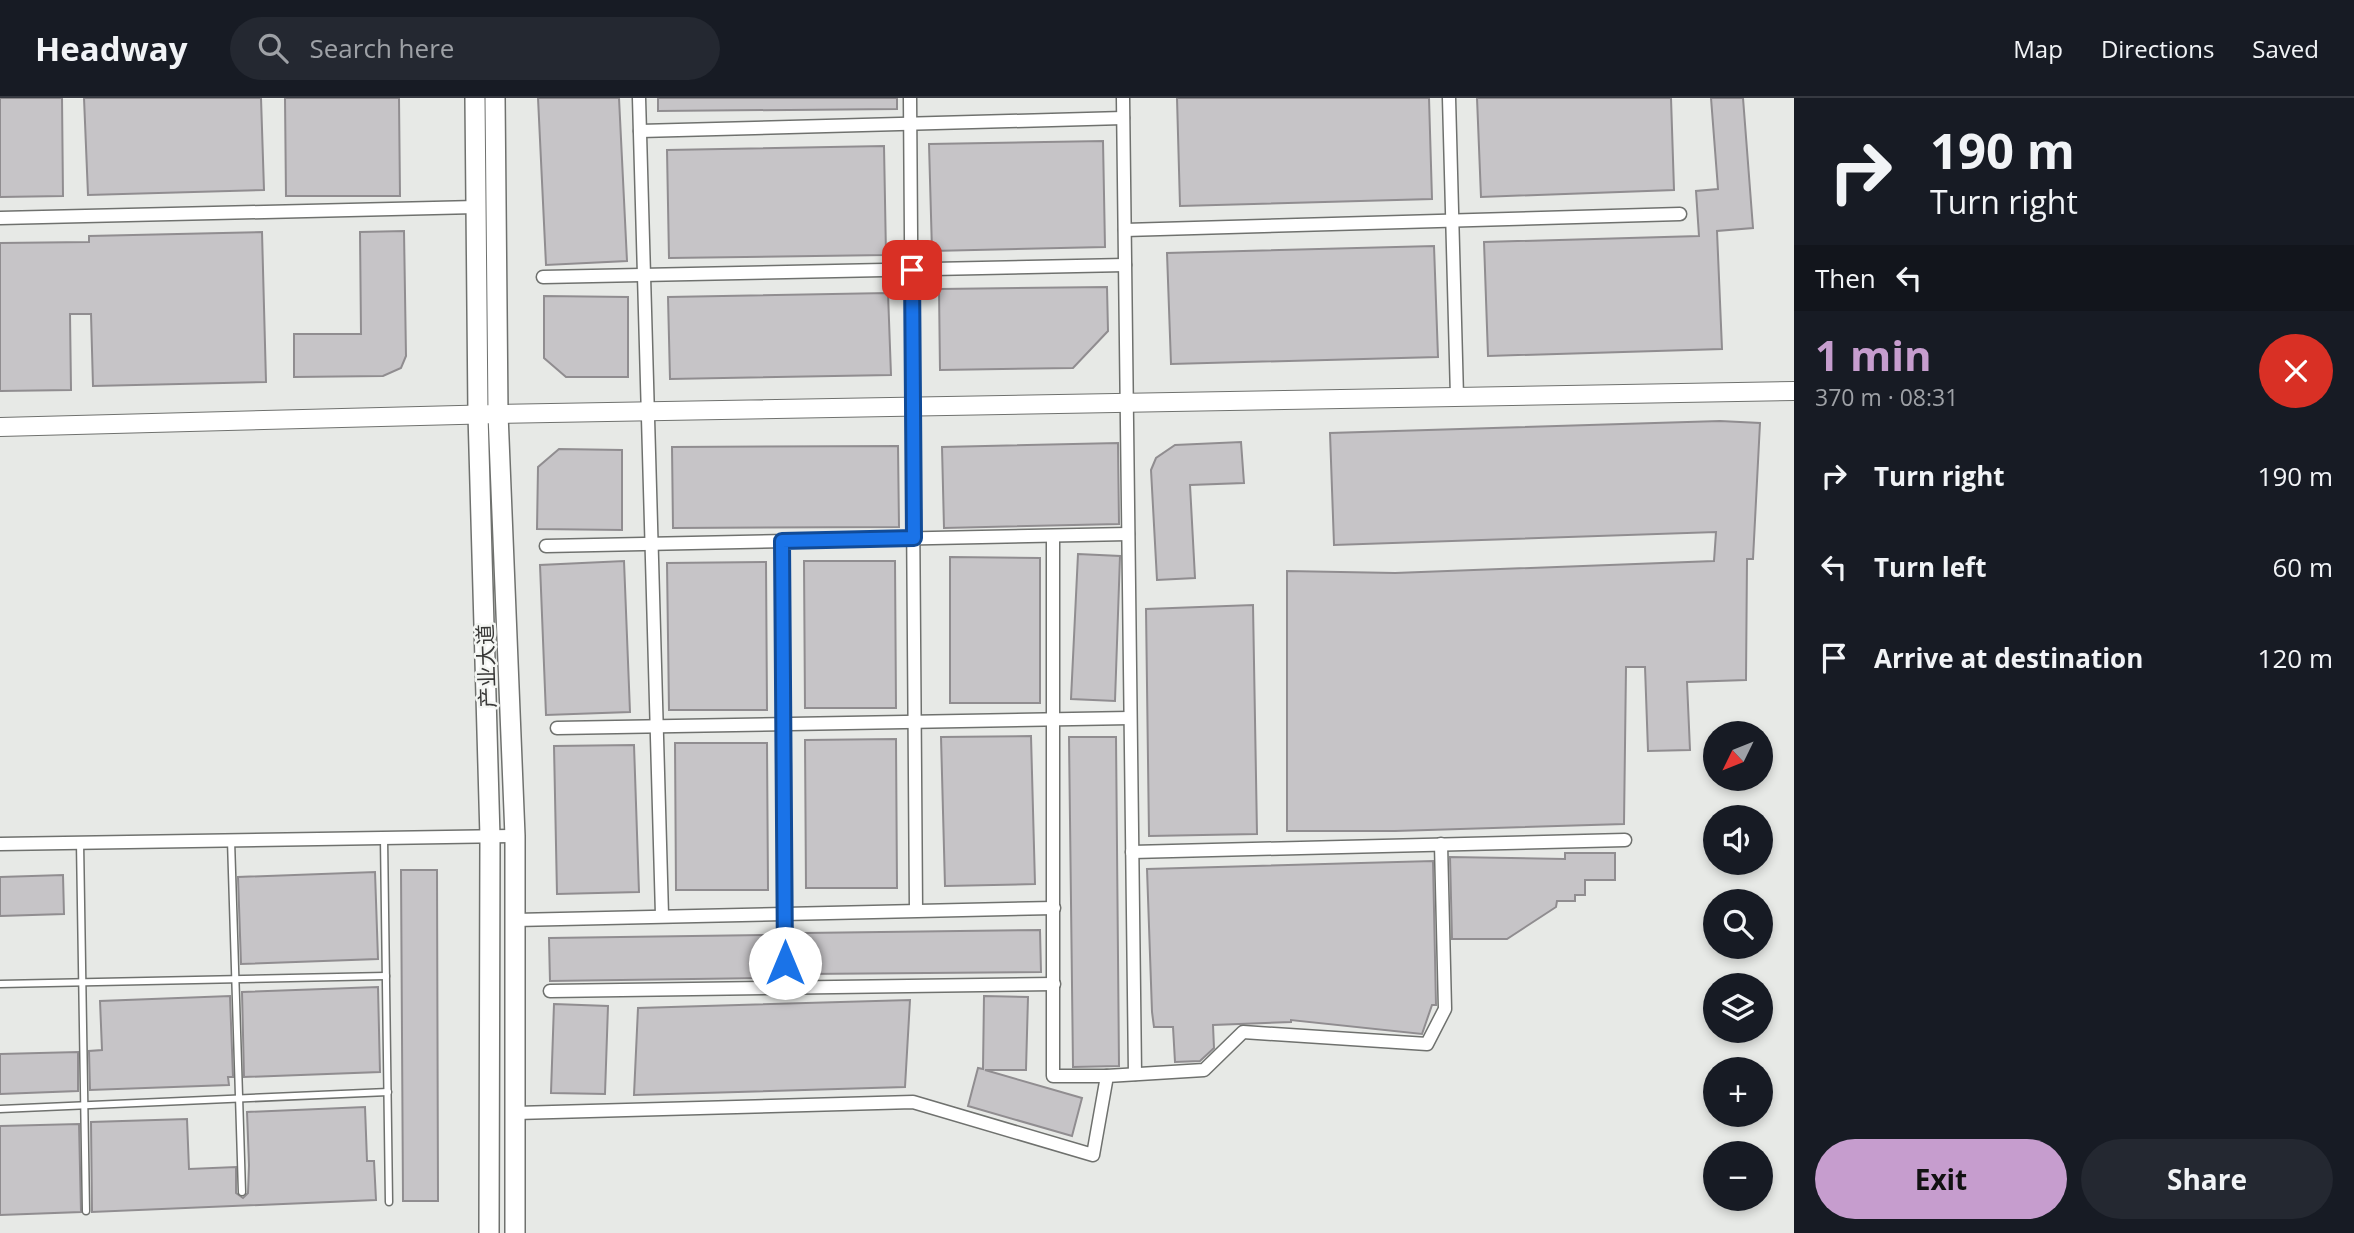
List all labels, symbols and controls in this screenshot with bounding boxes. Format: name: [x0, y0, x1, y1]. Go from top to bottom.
search box: [230, 17, 720, 80]
text: Headway: [35, 26, 188, 71]
icon: search: [254, 29, 292, 67]
text: Search here: [310, 30, 454, 66]
text: Map: [2013, 32, 2063, 65]
text: Directions: [2101, 32, 2214, 65]
text: Saved: [2252, 32, 2319, 65]
text: 190 m: [1930, 117, 2075, 183]
icon: right: [1815, 126, 1906, 217]
text: Turn right: [1930, 180, 2078, 223]
pin: [882, 240, 942, 300]
icon: arrive: [893, 251, 931, 289]
icon: left: [1890, 259, 1928, 297]
text: Then: [1815, 260, 1876, 296]
text: 1 min: [1815, 326, 1932, 383]
button: close: [2259, 334, 2333, 408]
text: 370 m · 08:31: [1815, 381, 1958, 413]
icon: right: [1815, 457, 1853, 495]
text: Turn right: [1874, 458, 2005, 494]
text: 190 m: [2258, 458, 2333, 494]
icon: left: [1815, 548, 1853, 586]
text: Turn left: [1874, 549, 1986, 585]
text: 60 m: [2272, 549, 2333, 585]
street label: 产业大道: [471, 624, 501, 708]
icon: arrive: [1815, 639, 1853, 677]
text: Arrive at destination: [1874, 640, 2143, 676]
text: 120 m: [2258, 640, 2333, 676]
north arrow: [1703, 721, 1773, 791]
map controls: [1703, 721, 1773, 1211]
button: sound: [1703, 805, 1773, 875]
button: search: [1703, 889, 1773, 959]
position arrow: [748, 926, 822, 1000]
button: layers: [1703, 973, 1773, 1043]
button: +: [1703, 1057, 1773, 1127]
button: Exit: [1815, 1139, 2067, 1219]
button: Share: [2081, 1139, 2333, 1219]
button: −: [1703, 1141, 1773, 1211]

